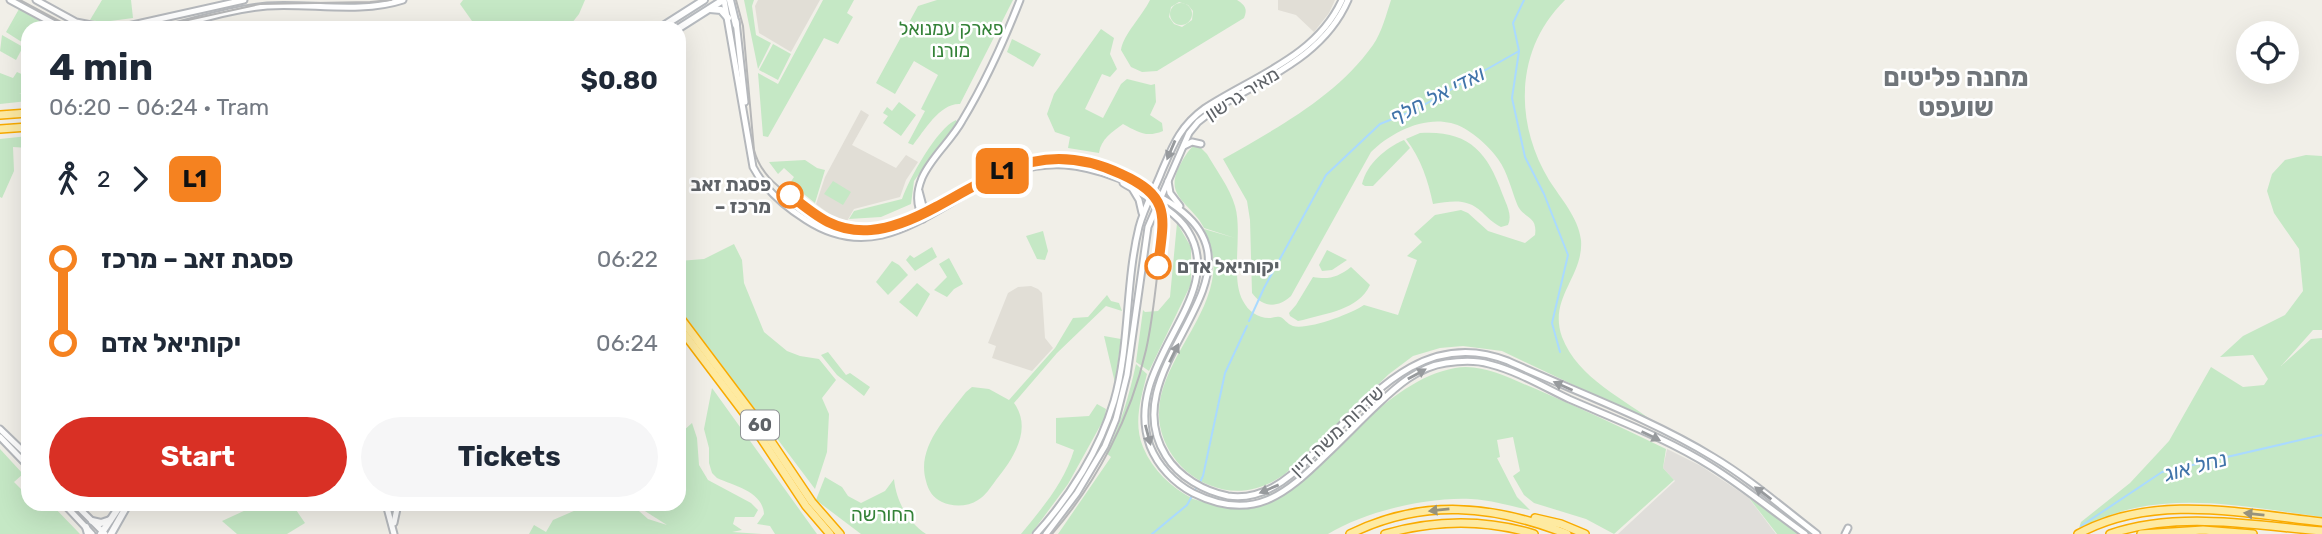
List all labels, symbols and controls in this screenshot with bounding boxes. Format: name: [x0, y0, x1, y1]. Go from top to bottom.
park label: פארק עמנואל מורנו: [898, 17, 1004, 62]
map controls: [2236, 21, 2299, 84]
button: locate: [2236, 21, 2299, 84]
text: 4 min: [49, 44, 153, 90]
water label: ואדי אל חלף: [1385, 60, 1489, 130]
street label: מאיר גרשון: [1201, 62, 1283, 126]
district label: מחנה פליטים שועפט: [1883, 62, 2029, 123]
text: $0.80: [581, 65, 658, 96]
text: 06:20 – 06:24 · Tram: [49, 93, 269, 121]
one-way arrow: [1165, 140, 1177, 160]
line badge: L1: [970, 148, 1034, 194]
text: L1: [990, 157, 1014, 185]
icon: walk: [49, 160, 87, 198]
icon: forward: [121, 160, 159, 198]
text: 2: [97, 165, 111, 193]
text: L1: [183, 165, 207, 193]
place label: פסגת זאב – מרכז: [691, 173, 771, 218]
marker: פסגת זאב – מרכז: [777, 182, 803, 208]
text: פסגת זאב – מרכז: [101, 244, 293, 275]
text: 06:22: [597, 245, 658, 273]
marker: יקותיאל אדם: [1145, 253, 1171, 279]
place label: יקותיאל אדם: [1177, 255, 1279, 278]
text: יקותיאל אדם: [101, 328, 241, 359]
text: 06:24: [596, 329, 658, 357]
one-way arrow: [1168, 343, 1179, 363]
one-way arrow: [1407, 368, 1427, 380]
one-way arrow: [1553, 380, 1573, 392]
street label: שדרות משה דיין: [1285, 381, 1389, 481]
road number: 60: [741, 410, 779, 440]
button: Start: [49, 417, 347, 497]
button: Tickets: [361, 417, 658, 497]
one-way arrow: [1143, 425, 1154, 447]
one-way arrow: [1641, 430, 1661, 441]
water label: נחל אוג: [2161, 446, 2229, 486]
one-way arrow: [1258, 483, 1279, 494]
one-way arrow: [1754, 486, 1772, 500]
park label: החורשה: [851, 503, 915, 526]
one-way arrow: [1428, 505, 1450, 516]
one-way arrow: [2243, 509, 2265, 520]

